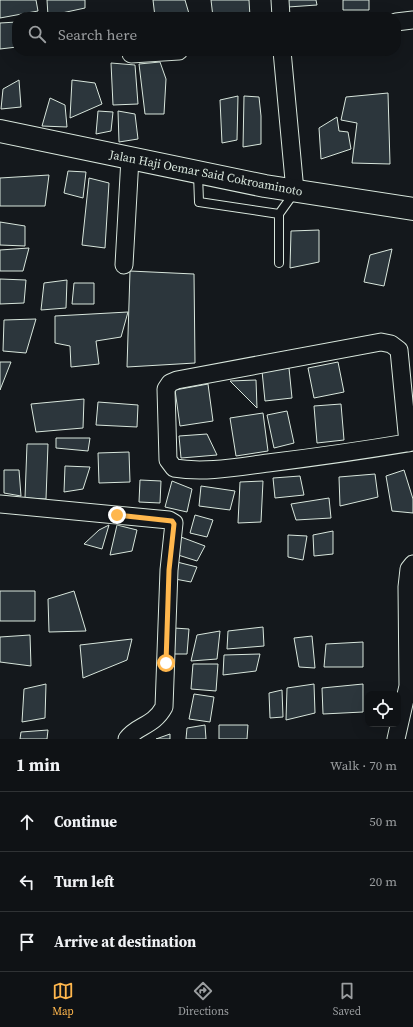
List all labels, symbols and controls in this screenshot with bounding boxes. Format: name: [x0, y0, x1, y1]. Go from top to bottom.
search box: [12, 12, 401, 56]
icon: search: [26, 23, 48, 45]
text: Search here: [58, 24, 137, 45]
street label: Jalan Haji Oemar Said Cokroaminoto: [107, 146, 304, 200]
route end: [108, 506, 126, 524]
route start: [157, 654, 175, 672]
map controls: [365, 691, 401, 727]
button: locate: [365, 691, 401, 727]
text: 1 min: [16, 753, 60, 777]
text: Walk · 70 m: [330, 757, 397, 774]
icon: ahead: [16, 811, 38, 833]
text: Continue: [54, 811, 117, 832]
text: 50 m: [369, 813, 397, 830]
icon: left: [16, 871, 38, 893]
text: Turn left: [54, 871, 114, 892]
text: 20 m: [369, 873, 397, 890]
icon: arrive: [16, 931, 38, 953]
text: Arrive at destination: [54, 931, 196, 952]
tab: Map: [52, 980, 74, 1019]
tab: Directions: [178, 980, 229, 1019]
tab: Saved: [333, 980, 361, 1019]

